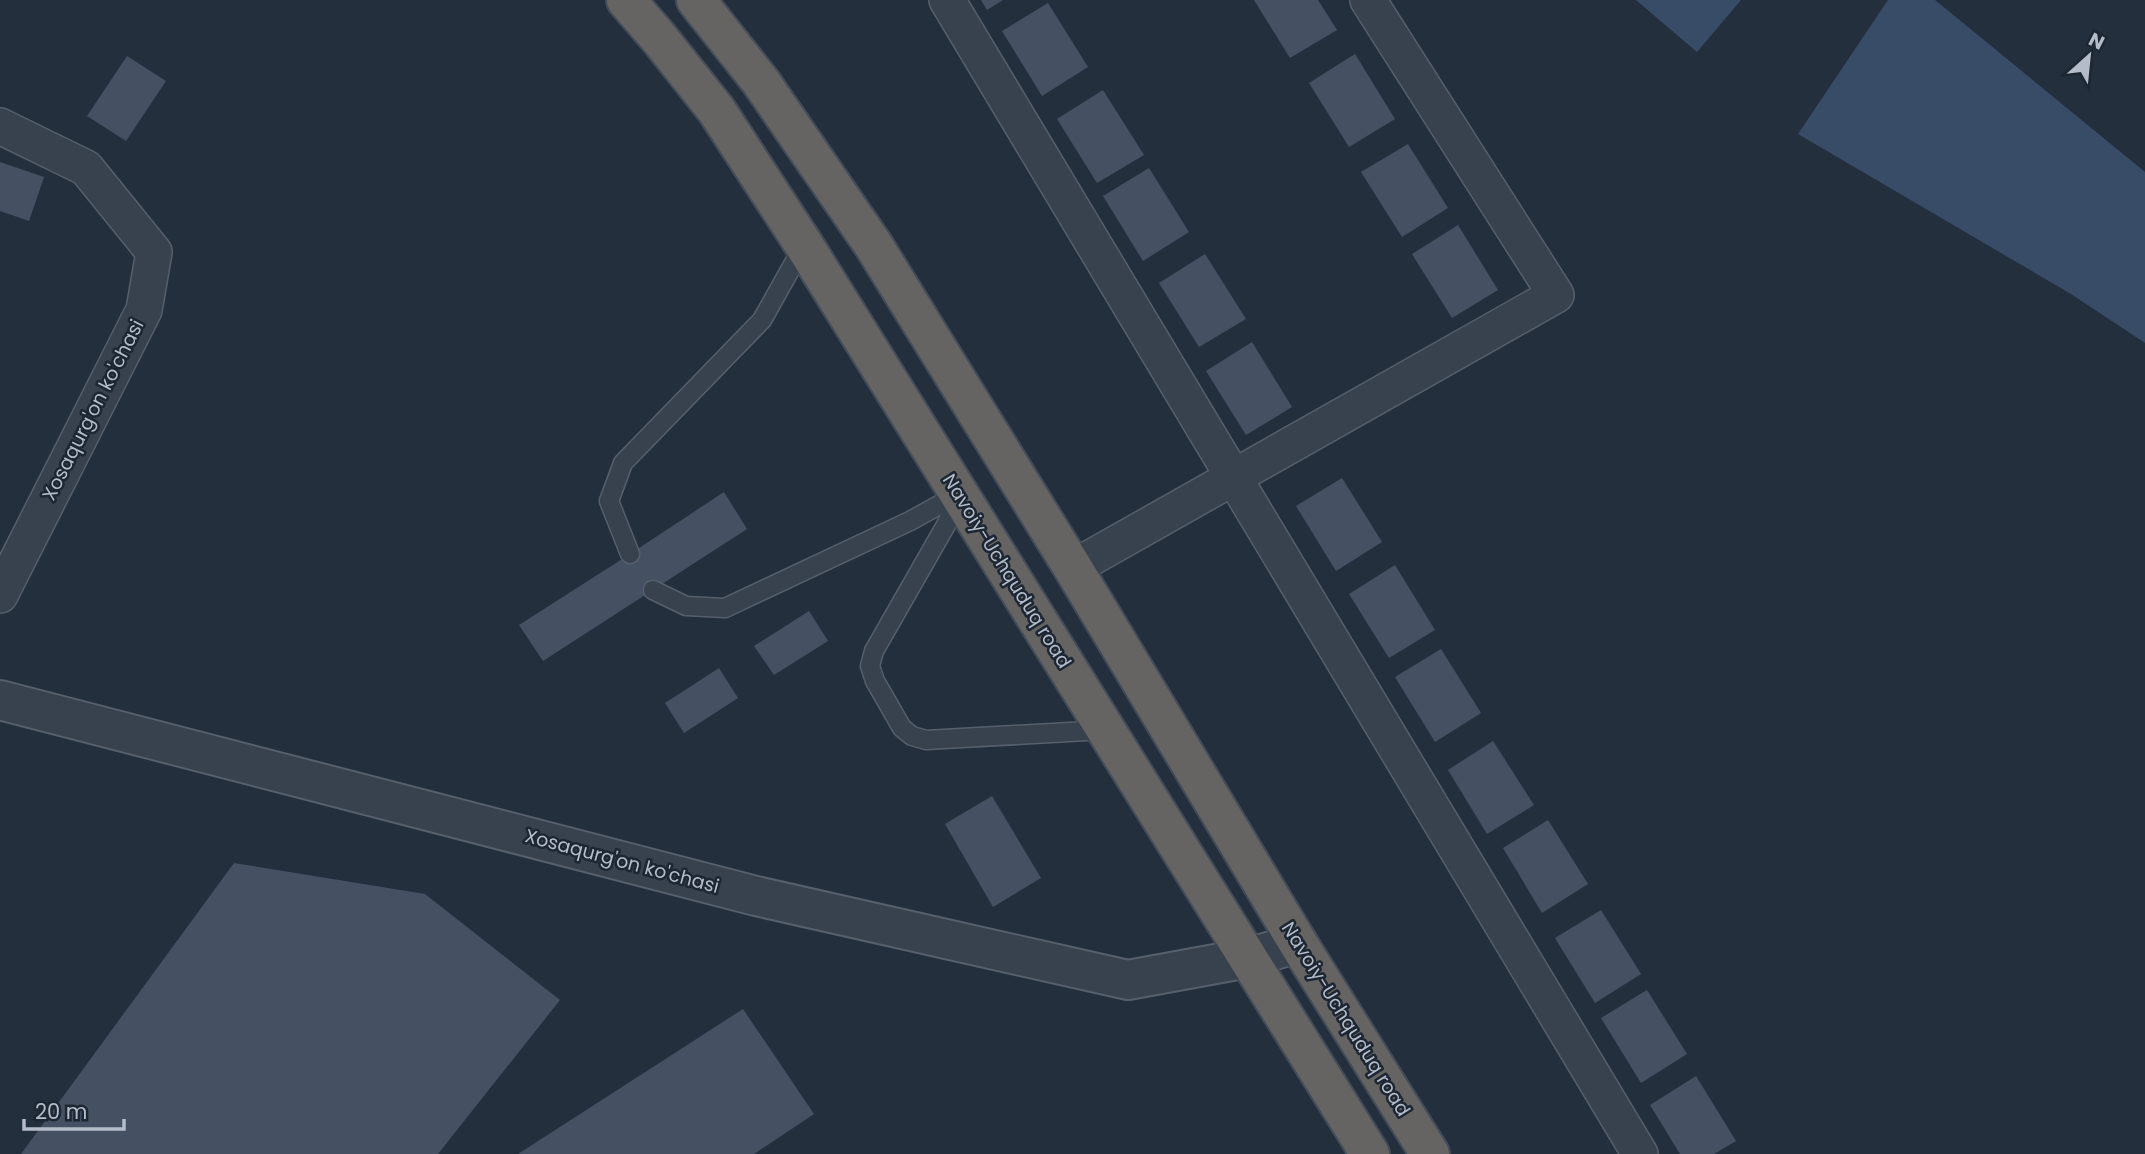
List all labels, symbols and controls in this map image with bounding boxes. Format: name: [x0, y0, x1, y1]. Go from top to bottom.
north arrow: [2054, 21, 2124, 91]
text: N: [2084, 26, 2109, 57]
street label: Xosaqurg'on ko'chasi: [36, 315, 150, 505]
street label: Navoiy-Uchquduq road: [936, 469, 1078, 673]
street label: Xosaqurg'on ko'chasi: [522, 822, 722, 900]
street label: Navoiy-Uchquduq road: [1275, 917, 1417, 1121]
scale bar: [24, 1088, 124, 1132]
text: 20 m: [35, 1097, 88, 1126]

